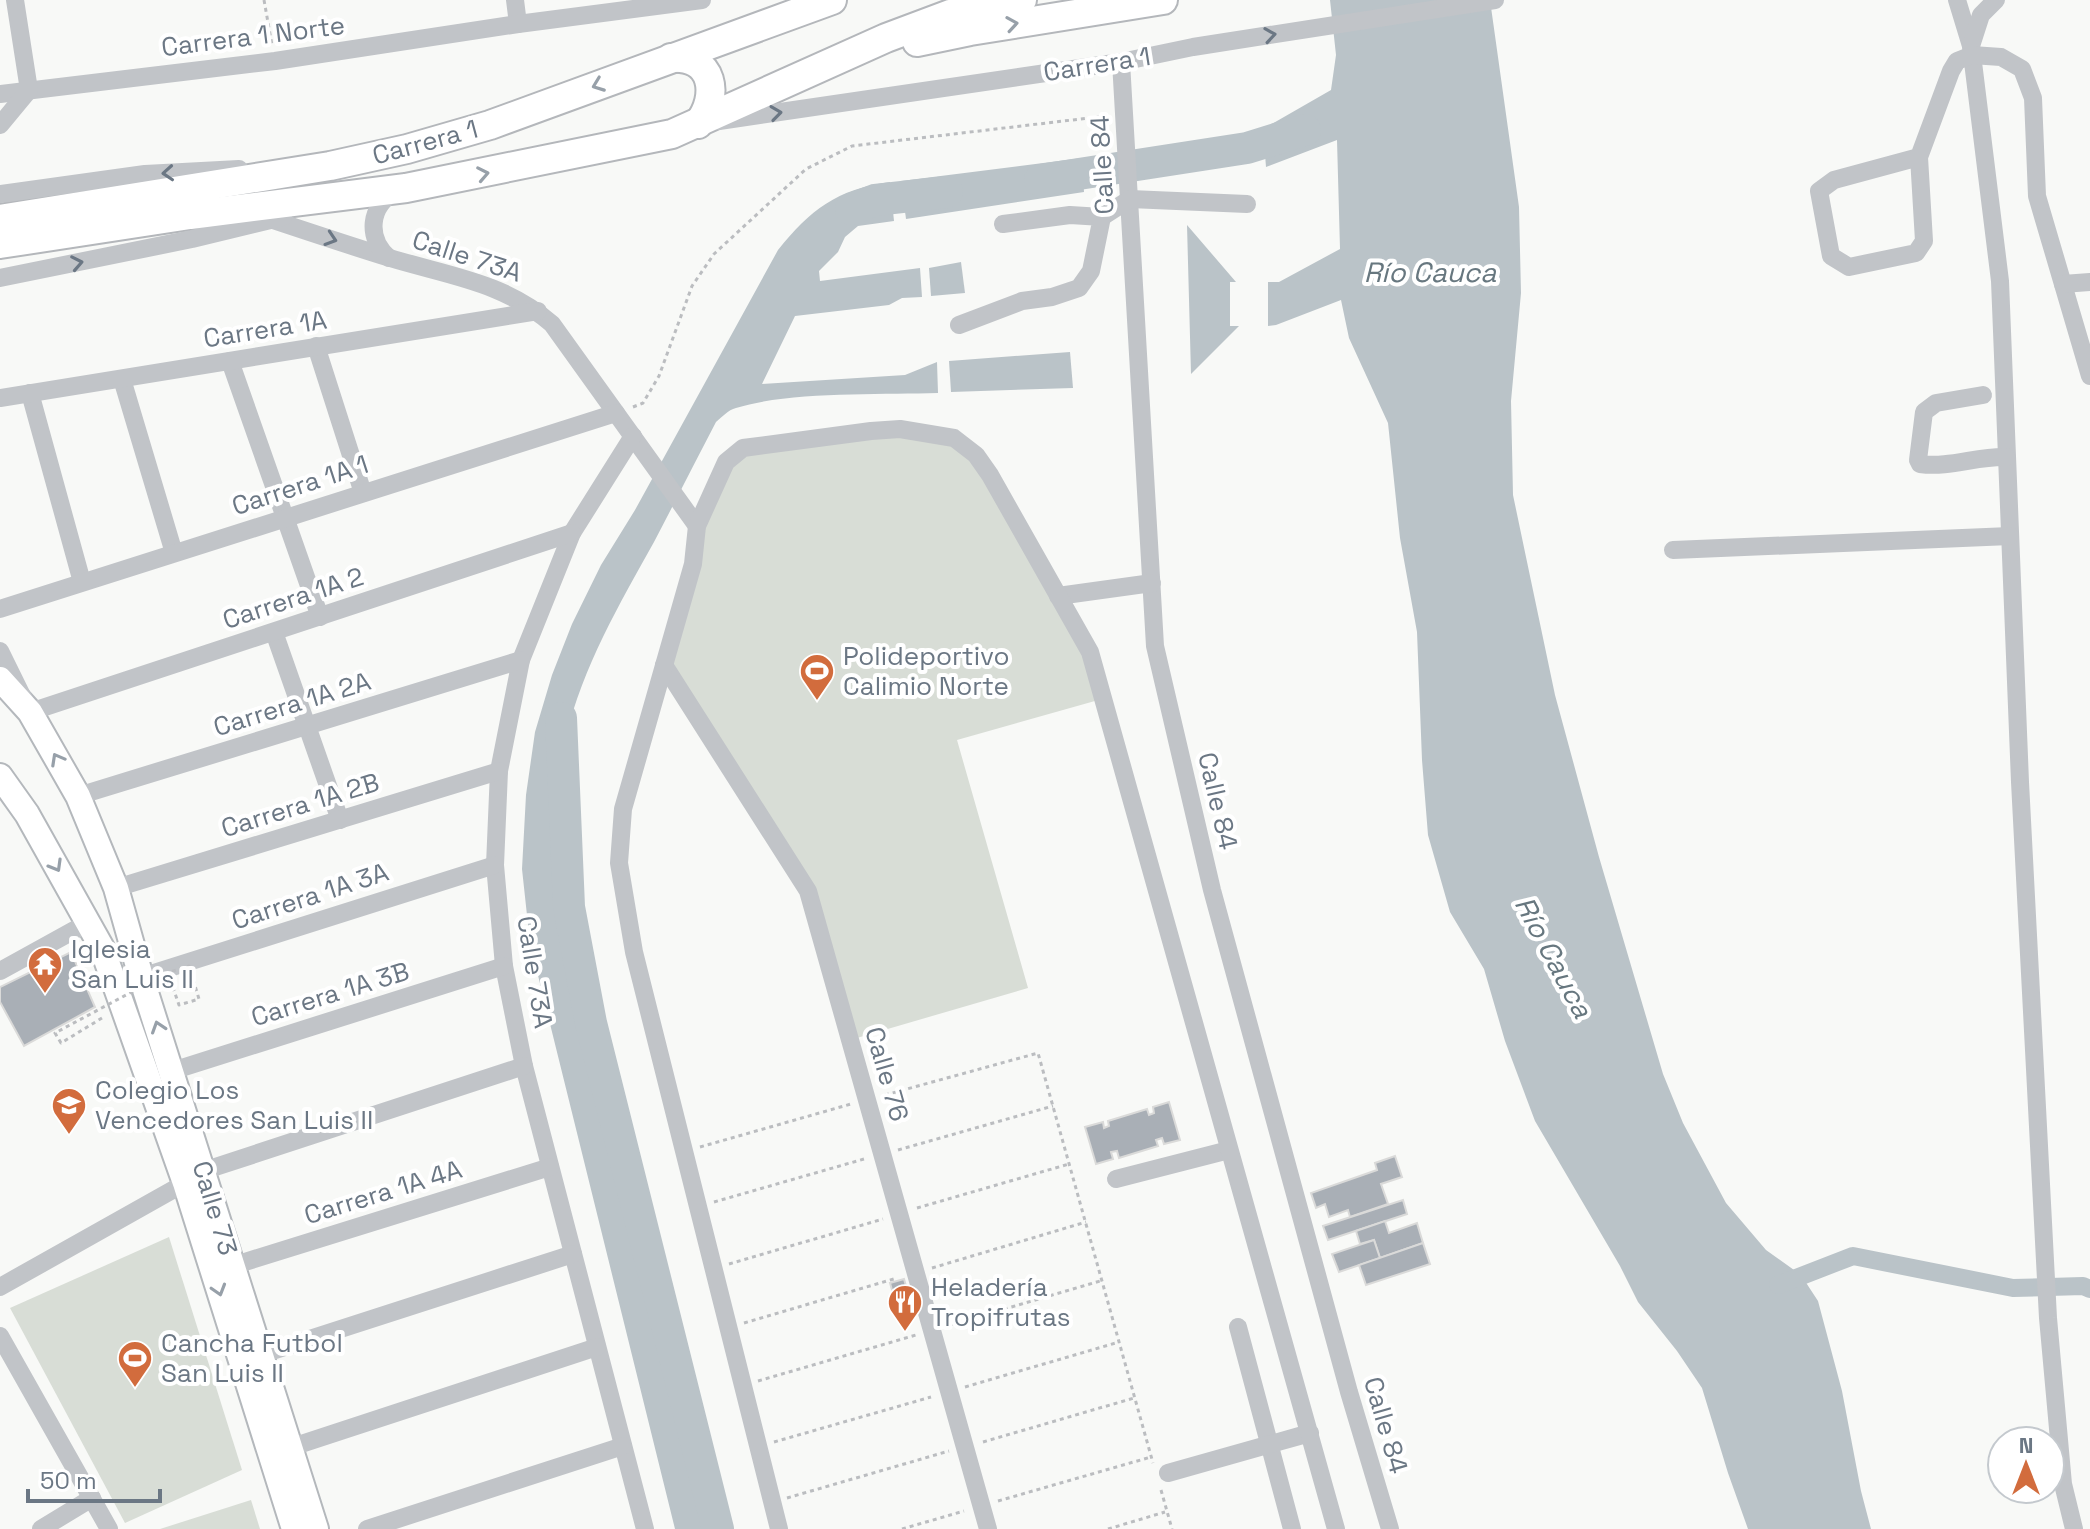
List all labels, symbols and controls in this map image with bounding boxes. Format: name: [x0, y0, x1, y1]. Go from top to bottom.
street label: Carrera 1 Norte: [159, 8, 347, 64]
one-way arrow: [1005, 16, 1019, 33]
one-way arrow: [1263, 27, 1277, 44]
street label: Carrera 1: [1041, 39, 1153, 89]
one-way arrow: [592, 75, 606, 92]
one-way arrow: [769, 105, 782, 122]
street label: Carrera 1: [368, 112, 482, 172]
street label: Calle 84: [1082, 115, 1122, 215]
one-way arrow: [161, 164, 174, 181]
one-way arrow: [476, 166, 490, 183]
street label: Calle 73A: [408, 222, 526, 290]
one-way arrow: [323, 229, 337, 245]
water label: Río Cauca: [1364, 254, 1497, 290]
one-way arrow: [70, 255, 83, 272]
street label: Carrera 1A: [201, 302, 329, 356]
street label: Carrera 1A 1: [227, 447, 373, 523]
street label: Carrera 1A 2: [218, 559, 368, 637]
place label: Polideportivo Calimio Norte: [843, 639, 1010, 703]
sports icon: Polideportivo Calimio Norte: [798, 652, 836, 702]
street label: Carrera 1A 2A: [209, 664, 375, 744]
street label: Calle 84: [1190, 749, 1246, 853]
one-way arrow: [51, 753, 67, 767]
street label: Carrera 1A 2B: [217, 765, 383, 845]
street label: Carrera 1A 3A: [227, 855, 393, 937]
one-way arrow: [46, 857, 62, 871]
water label: Río Cauca: [1507, 890, 1601, 1025]
street label: Calle 73A: [509, 913, 561, 1031]
place label: Iglesia San Luis II: [71, 932, 194, 996]
temple icon: Iglesia San Luis II: [26, 945, 64, 995]
street label: Carrera 1A 3B: [247, 954, 413, 1034]
one-way arrow: [151, 1021, 167, 1035]
street label: Calle 76: [857, 1023, 917, 1125]
place label: Colegio Los Vencedores San Luis II: [95, 1073, 373, 1137]
school or university icon: Colegio Los Vencedores San Luis II: [50, 1086, 88, 1136]
street label: Carrera 1A 4A: [300, 1152, 466, 1232]
street label: Calle 73: [185, 1157, 245, 1259]
place label: Heladería Tropifrutas: [931, 1270, 1070, 1334]
one-way arrow: [210, 1283, 226, 1297]
restaurant icon: Heladería Tropifrutas: [886, 1283, 924, 1333]
place label: Cancha Futbol San Luis II: [161, 1326, 343, 1390]
sports icon: Cancha Futbol San Luis II: [116, 1339, 154, 1389]
street label: Calle 84: [1356, 1373, 1416, 1477]
north arrow: [1986, 1425, 2066, 1505]
text: N: [2019, 1431, 2033, 1459]
scale bar: [28, 1453, 160, 1503]
text: 50 m: [40, 1465, 97, 1496]

